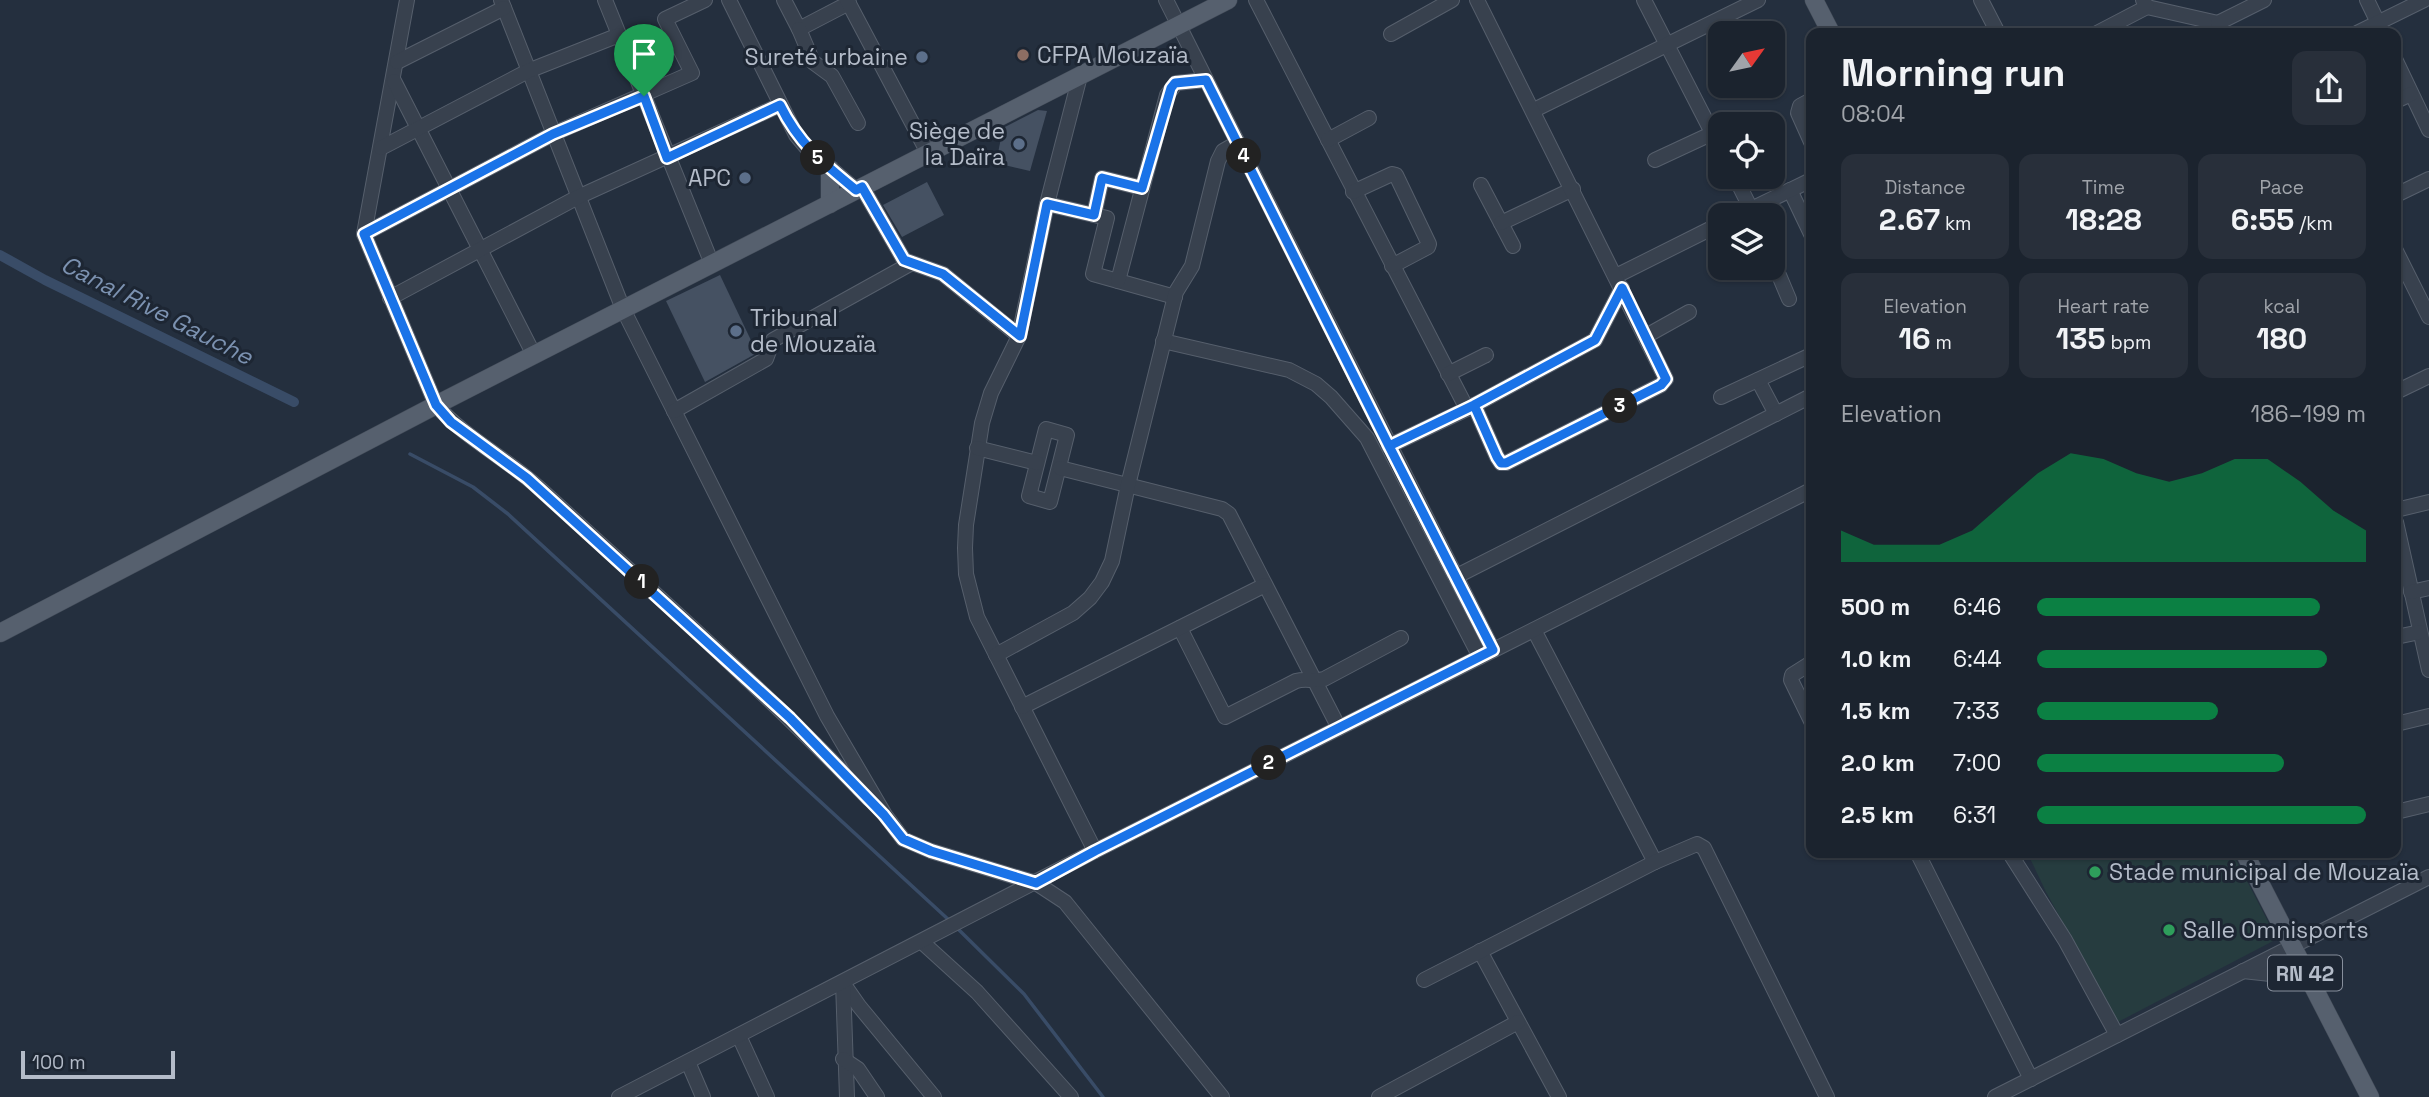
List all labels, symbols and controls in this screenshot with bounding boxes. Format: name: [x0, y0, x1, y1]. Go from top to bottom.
north arrow: [1708, 21, 1785, 98]
map controls: [1708, 21, 1785, 280]
pin: [614, 24, 674, 96]
icon: arrive: [625, 35, 663, 73]
place label: CFPA Mouzaïa: [1037, 40, 1189, 70]
place label: Sureté urbaine: [745, 42, 908, 72]
marker: CFPA Mouzaïa: [1015, 47, 1031, 63]
marker: Sureté urbaine: [914, 49, 930, 65]
text: Morning run: [1841, 49, 2066, 97]
button: share: [2292, 51, 2366, 125]
text: 08:04: [1841, 99, 1905, 129]
button: locate: [1708, 112, 1785, 189]
place label: Siège de la Daïra: [909, 116, 1005, 172]
marker: Siège de la Daïra: [1011, 136, 1027, 152]
pin: 4: [1226, 138, 1262, 174]
pin: 5: [800, 140, 836, 176]
text: 4: [1237, 143, 1250, 168]
text: 5: [812, 145, 823, 170]
place label: APC: [688, 163, 731, 193]
marker: APC: [737, 170, 753, 186]
text: Distance: [1885, 175, 1966, 200]
text: Time: [2082, 175, 2125, 200]
text: Pace: [2260, 175, 2304, 200]
text: 2.67: [1879, 200, 1940, 239]
text: 18:28: [2065, 200, 2142, 239]
text: 6:55: [2231, 200, 2294, 239]
button: layers: [1708, 203, 1785, 280]
text: km: [1940, 211, 1971, 236]
text: /km: [2294, 211, 2333, 236]
water label: Canal Rive Gauche: [56, 248, 259, 372]
text: Elevation: [1884, 294, 1967, 319]
text: Heart rate: [2057, 294, 2150, 319]
text: kcal: [2263, 294, 2300, 319]
place label: Tribunal de Mouzaïa: [750, 303, 877, 359]
text: 16: [1898, 319, 1931, 358]
text: 135: [2056, 319, 2106, 358]
text: 180: [2256, 319, 2307, 358]
marker: Tribunal de Mouzaïa: [728, 323, 744, 339]
text: m: [1931, 330, 1952, 355]
text: bpm: [2106, 330, 2151, 355]
pin: 3: [1602, 388, 1638, 424]
text: 3: [1614, 393, 1625, 418]
text: Elevation: [1841, 399, 1942, 429]
text: 186–199 m: [2251, 399, 2366, 429]
pin: 1: [624, 564, 660, 600]
text: 1: [637, 569, 646, 594]
text: 500 m: [1841, 592, 1910, 622]
text: 6:46: [1953, 592, 2001, 622]
text: 1.0 km: [1841, 644, 1911, 674]
text: 6:44: [1953, 644, 2002, 674]
text: 1.5 km: [1841, 696, 1911, 726]
text: 7:33: [1953, 696, 2000, 726]
pin: 2: [1252, 746, 1286, 780]
text: 2.0 km: [1841, 748, 1915, 778]
text: 7:00: [1953, 748, 2001, 778]
text: 2: [1263, 750, 1274, 775]
text: 2.5 km: [1841, 800, 1914, 830]
text: 6:31: [1953, 800, 1996, 830]
place label: Stade municipal de Mouzaïa: [2109, 857, 2420, 887]
marker: Stade municipal de Mouzaïa: [2087, 864, 2103, 880]
place label: Salle Omnisports: [2183, 915, 2369, 945]
marker: Salle Omnisports: [2161, 922, 2177, 938]
road number: RN 42: [2268, 956, 2342, 990]
scale bar: [21, 1048, 175, 1080]
text: 100 m: [32, 1050, 86, 1075]

